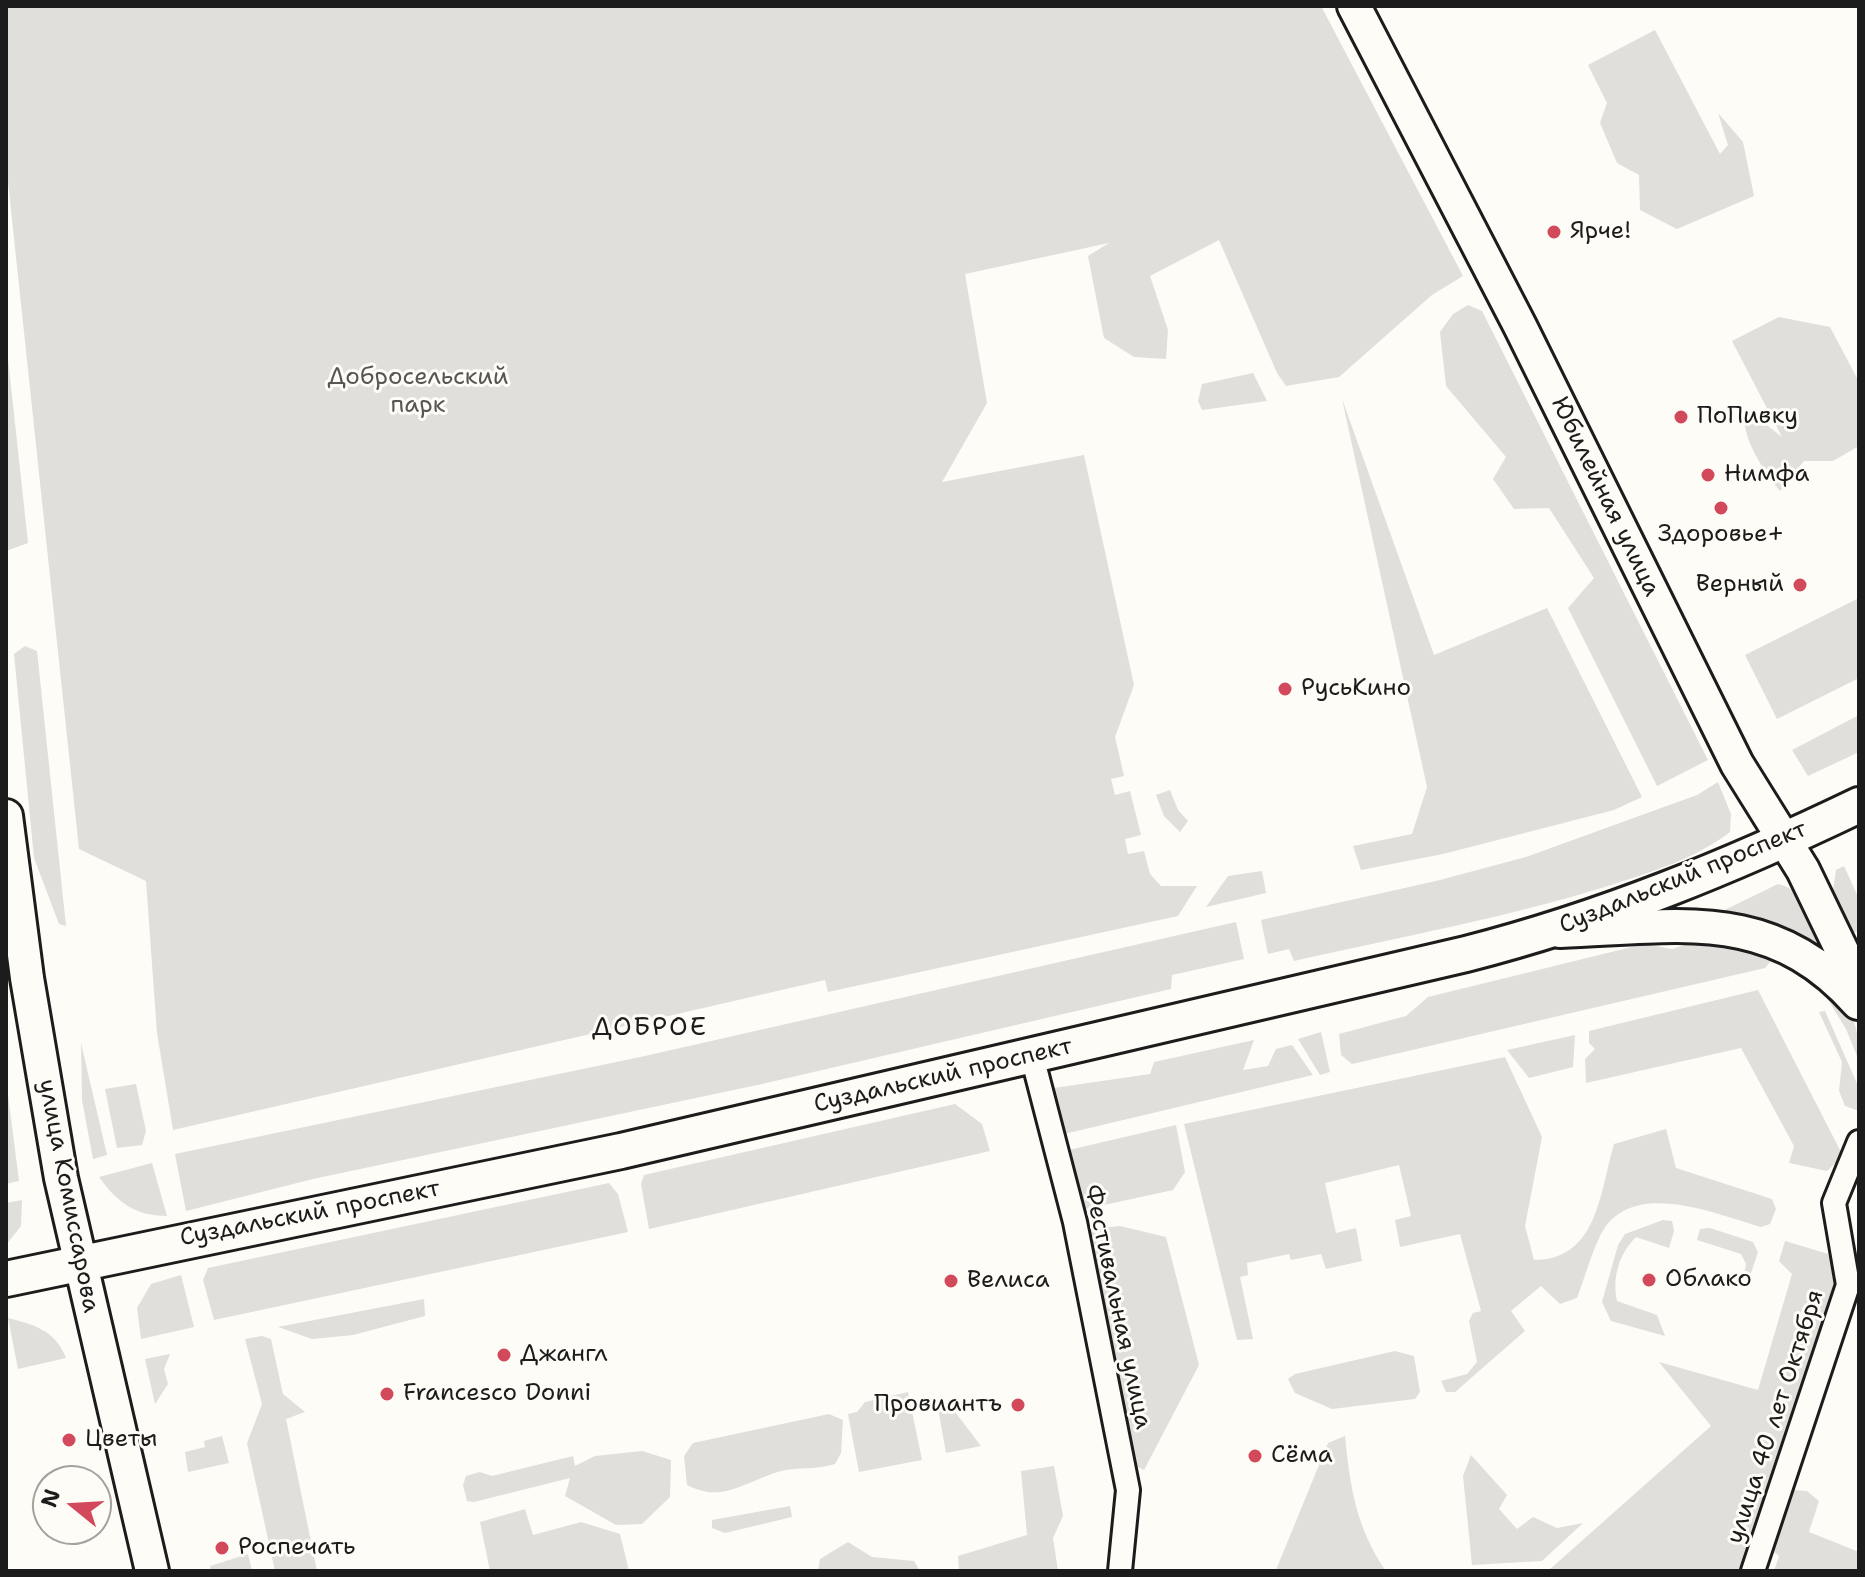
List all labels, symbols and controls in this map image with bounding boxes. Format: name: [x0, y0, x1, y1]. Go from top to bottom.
place label: Ярче!: [1570, 218, 1631, 246]
marker: Ярче!: [1545, 223, 1563, 241]
park label: Добросельский парк: [328, 364, 508, 420]
street label: Юбилейная улица: [1544, 393, 1666, 601]
place label: ПоПивку: [1697, 403, 1798, 431]
marker: ПоПивку: [1672, 408, 1690, 426]
place label: Нимфа: [1724, 461, 1809, 489]
marker: Нимфа: [1699, 466, 1717, 484]
marker: Здоровье+: [1712, 499, 1730, 517]
place label: Здоровье+: [1658, 521, 1784, 549]
place label: Верный: [1696, 571, 1784, 599]
marker: Верный: [1791, 576, 1809, 594]
place label: РусьКино: [1301, 675, 1411, 703]
marker: РусьКино: [1276, 680, 1294, 698]
street label: Суздальский проспект: [1555, 815, 1811, 941]
district label: ДОБРОЕ: [592, 1012, 708, 1044]
street label: Суздальский проспект: [811, 1032, 1075, 1120]
street label: улица Комиссарова: [31, 1077, 105, 1315]
street label: Суздальский проспект: [178, 1175, 442, 1253]
street label: Фестивальная улица: [1077, 1182, 1157, 1432]
place label: Облако: [1665, 1266, 1752, 1294]
place label: Велиса: [967, 1267, 1050, 1295]
marker: Облако: [1640, 1271, 1658, 1289]
marker: Велиса: [942, 1272, 960, 1290]
street label: улица 40 лет Октября: [1721, 1286, 1831, 1548]
place label: Джангл: [520, 1341, 608, 1369]
marker: Джангл: [495, 1346, 513, 1364]
place label: Francesco Donni: [403, 1380, 591, 1408]
marker: Francesco Donni: [378, 1385, 396, 1403]
place label: Провиантъ: [874, 1391, 1002, 1419]
marker: Провиантъ: [1009, 1396, 1027, 1414]
place label: Цветы: [85, 1426, 157, 1454]
marker: Цветы: [60, 1431, 78, 1449]
place label: Сёма: [1271, 1442, 1333, 1470]
marker: Сёма: [1246, 1447, 1264, 1465]
north arrow: [32, 1465, 112, 1545]
text: N: [34, 1485, 67, 1511]
place label: Роспечать: [238, 1534, 355, 1562]
marker: Роспечать: [213, 1539, 231, 1557]

